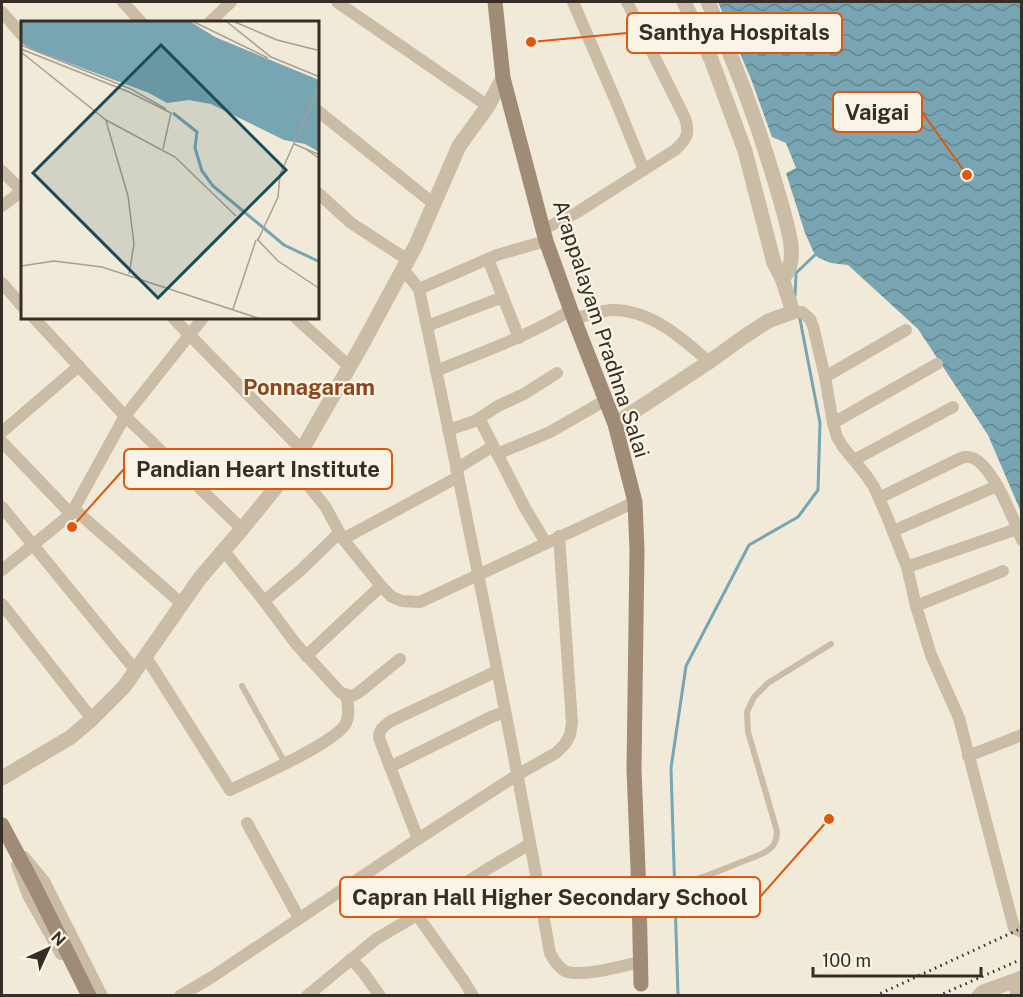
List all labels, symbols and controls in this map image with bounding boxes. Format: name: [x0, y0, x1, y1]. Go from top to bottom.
callout: Santhya Hospitals: [627, 13, 842, 53]
text: Santhya Hospitals: [638, 19, 830, 45]
inset map: [21, 21, 320, 320]
callout: Vaigai: [833, 92, 922, 132]
text: Vaigai: [845, 99, 909, 125]
street label: Arappalayam Pradhna Salai: [548, 197, 655, 461]
district label: Ponnagaram: [243, 374, 375, 400]
callout: Pandian Heart Institute: [124, 449, 392, 489]
text: Pandian Heart Institute: [136, 456, 380, 482]
callout: Capran Hall Higher Secondary School: [340, 877, 760, 917]
text: Capran Hall Higher Secondary School: [352, 884, 748, 910]
north arrow: [18, 919, 78, 979]
text: N: [47, 928, 69, 950]
scale bar: [813, 940, 981, 978]
text: 100 m: [822, 950, 871, 971]

